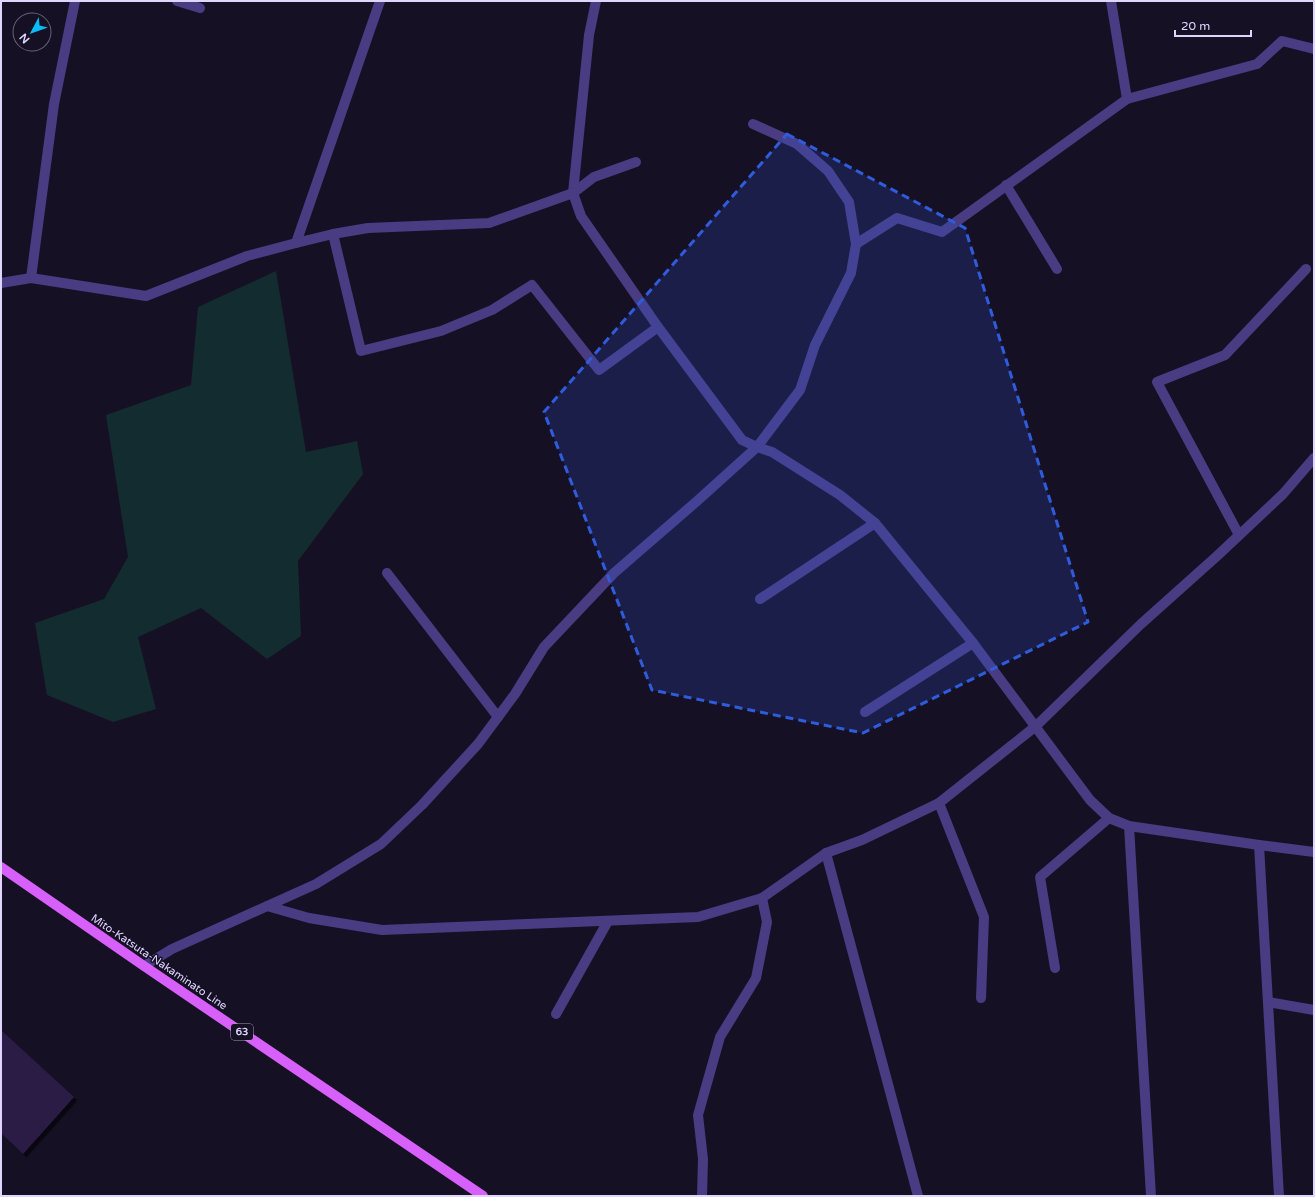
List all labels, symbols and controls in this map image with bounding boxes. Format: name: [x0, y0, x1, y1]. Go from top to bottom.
north arrow: [12, 12, 52, 52]
scale bar: [1175, 12, 1251, 38]
text: 20 m: [1181, 19, 1210, 33]
text: N: [17, 31, 33, 46]
street label: Mito-Katsuta-Nakaminato Line: [88, 911, 230, 1013]
road number: 63: [231, 1024, 253, 1040]

